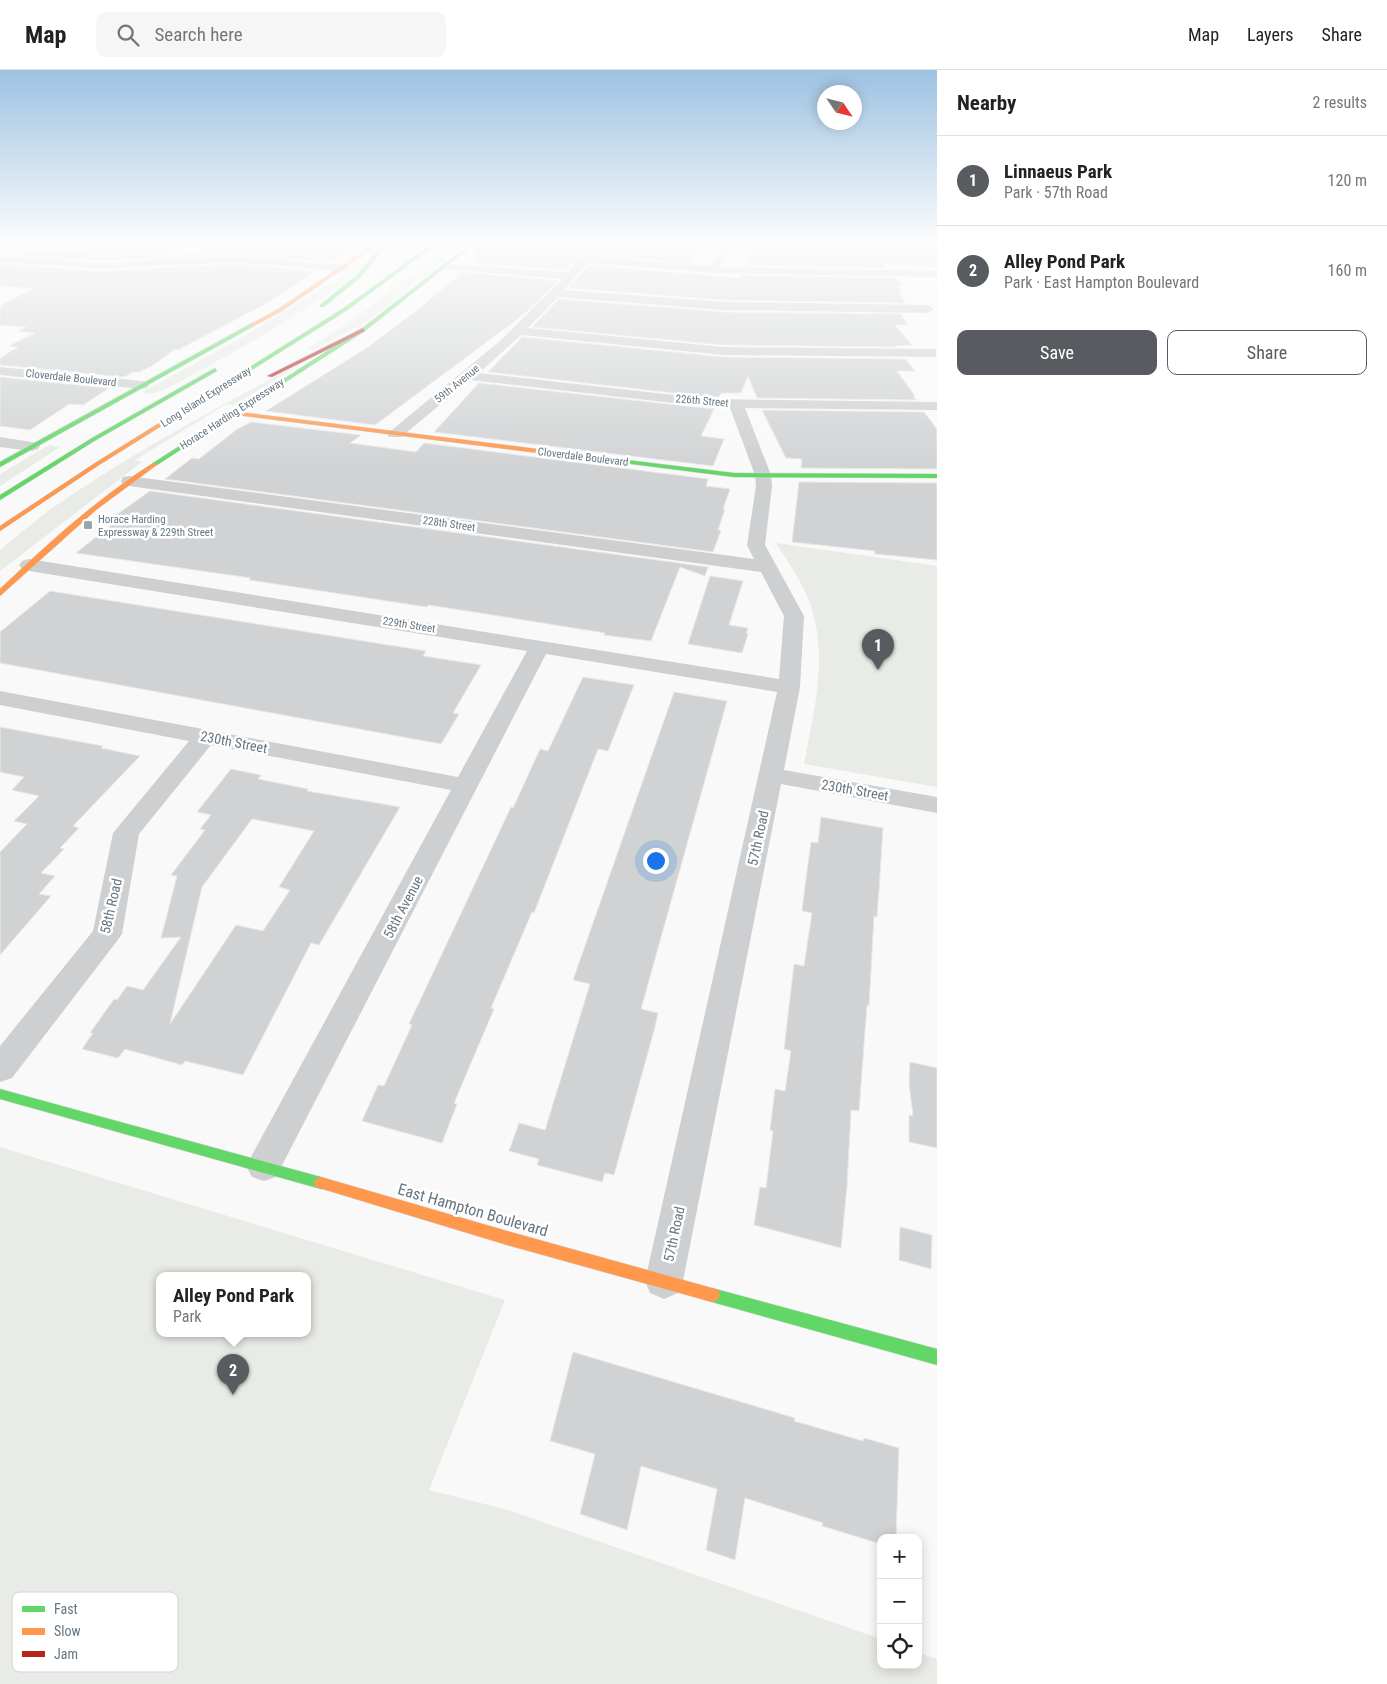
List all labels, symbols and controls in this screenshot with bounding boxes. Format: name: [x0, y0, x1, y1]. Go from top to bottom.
search box: [96, 12, 446, 57]
text: Map: [25, 21, 66, 49]
icon: search: [114, 21, 142, 49]
text: Search here: [154, 23, 243, 46]
text: Map: [1188, 24, 1219, 45]
text: Layers: [1247, 24, 1294, 45]
text: Share: [1322, 24, 1362, 45]
north arrow: [817, 85, 862, 130]
text: Nearby: [957, 91, 1016, 115]
text: 2 results: [1312, 93, 1367, 112]
text: Linnaeus Park: [1004, 160, 1112, 183]
text: 1: [969, 171, 977, 190]
text: 120 m: [1328, 171, 1367, 190]
text: Park · 57th Road: [1004, 183, 1108, 202]
text: Alley Pond Park: [1004, 250, 1125, 273]
text: 2: [969, 261, 977, 280]
text: 160 m: [1328, 261, 1367, 280]
text: Park · East Hampton Boulevard: [1004, 273, 1199, 292]
button: Save: [957, 330, 1157, 375]
button: Share: [1167, 330, 1367, 375]
street label: 59th Avenue: [432, 362, 482, 406]
street label: Long Island Expressway: [158, 364, 254, 430]
street label: Cloverdale Boulevard: [25, 367, 117, 389]
street label: Horace Harding Expressway: [178, 375, 287, 452]
street label: 226th Street: [675, 392, 729, 410]
street label: Cloverdale Boulevard: [537, 445, 629, 469]
place label: Horace Harding Expressway & 229th Street: [98, 513, 213, 539]
street label: 228th Street: [422, 514, 476, 534]
marker: Horace Harding Expressway & 229th Street: [82, 519, 94, 531]
street label: 229th Street: [382, 614, 436, 636]
pin: 1: [862, 629, 894, 670]
street label: 230th Street: [199, 728, 269, 756]
street label: 230th Street: [820, 776, 890, 804]
street label: 57th Road: [744, 809, 772, 867]
your location: [643, 848, 669, 874]
street label: 58th Avenue: [380, 873, 426, 941]
street label: 58th Road: [97, 877, 125, 935]
street label: East Hampton Boulevard: [396, 1179, 550, 1241]
street label: 57th Road: [660, 1205, 688, 1263]
popup: [156, 1272, 311, 1337]
text: Alley Pond Park: [173, 1284, 294, 1307]
text: Park: [173, 1307, 202, 1326]
pin: 2: [217, 1354, 249, 1395]
map controls: [877, 1534, 922, 1669]
button: +: [877, 1534, 922, 1579]
button: −: [877, 1579, 922, 1624]
legend: [12, 1592, 178, 1672]
text: Fast: [54, 1601, 78, 1617]
text: Slow: [54, 1623, 81, 1639]
button: locate: [877, 1624, 922, 1669]
text: Jam: [54, 1646, 78, 1662]

